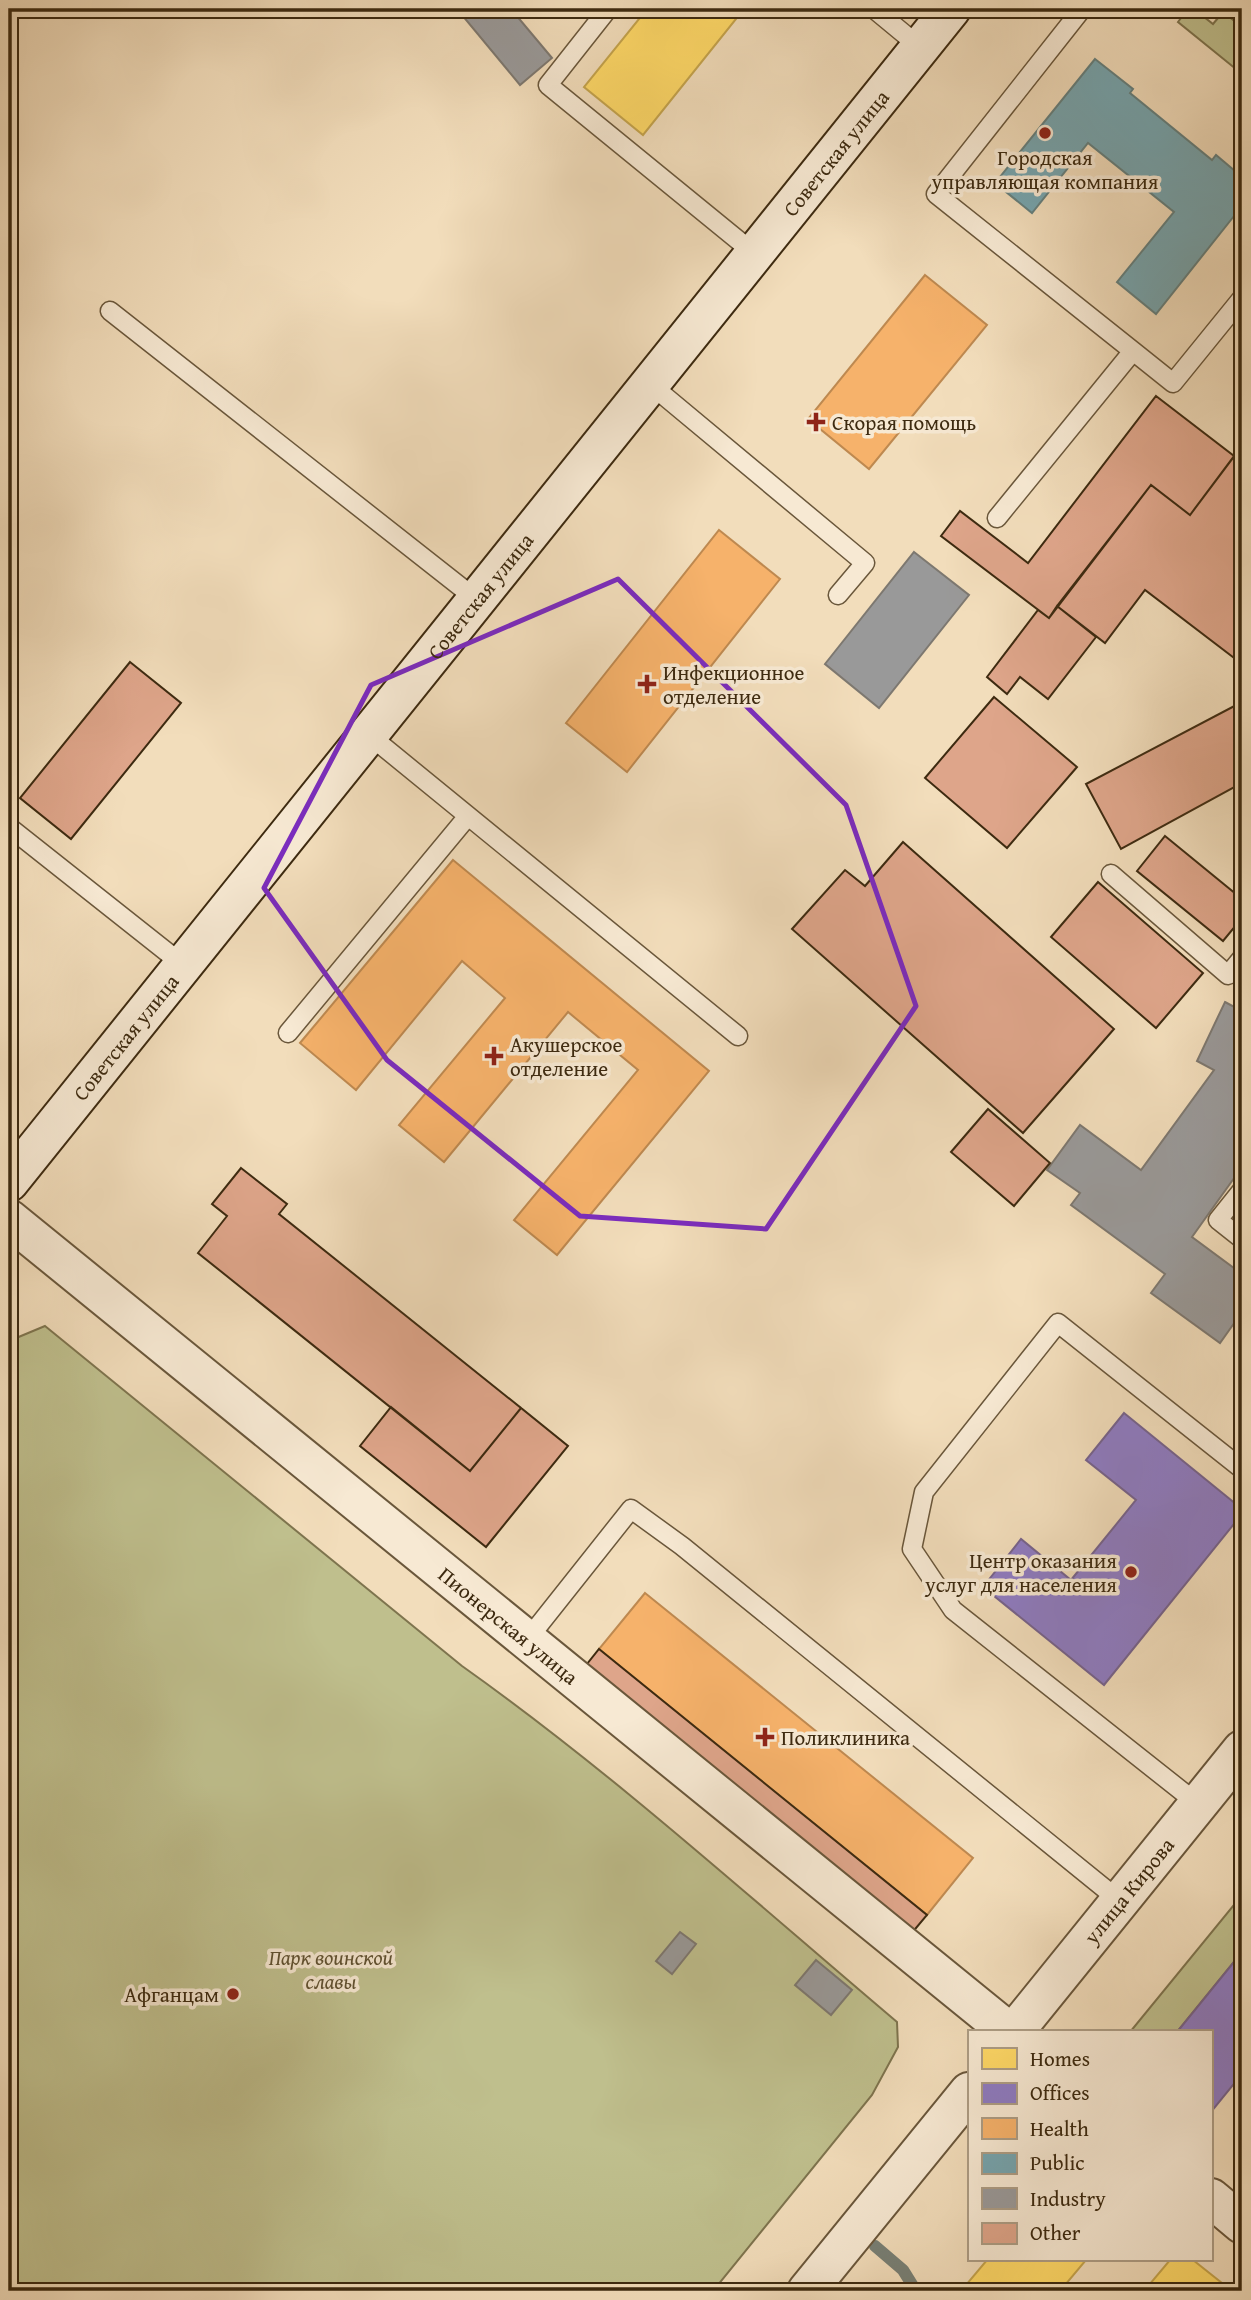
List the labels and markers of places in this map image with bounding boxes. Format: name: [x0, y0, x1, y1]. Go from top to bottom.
marker: Городская управляющая компания: [1037, 125, 1053, 141]
place label: Городская управляющая компания: [931, 142, 1159, 197]
place label: Скорая помощь: [832, 407, 976, 438]
marker: Скорая помощь: [806, 412, 826, 432]
place label: Инфекционное отделение: [663, 657, 804, 712]
marker: Инфекционное отделение: [637, 674, 657, 694]
place label: Акушерское отделение: [510, 1029, 623, 1084]
marker: Акушерское отделение: [484, 1046, 504, 1066]
place label: Центр оказания услуг для населения: [924, 1545, 1117, 1600]
marker: Центр оказания услуг для населения: [1123, 1564, 1139, 1580]
place label: Поликлиника: [781, 1722, 910, 1753]
marker: Поликлиника: [755, 1727, 775, 1747]
place label: Афганцам: [124, 1979, 219, 2010]
marker: Афганцам: [225, 1986, 241, 2002]

